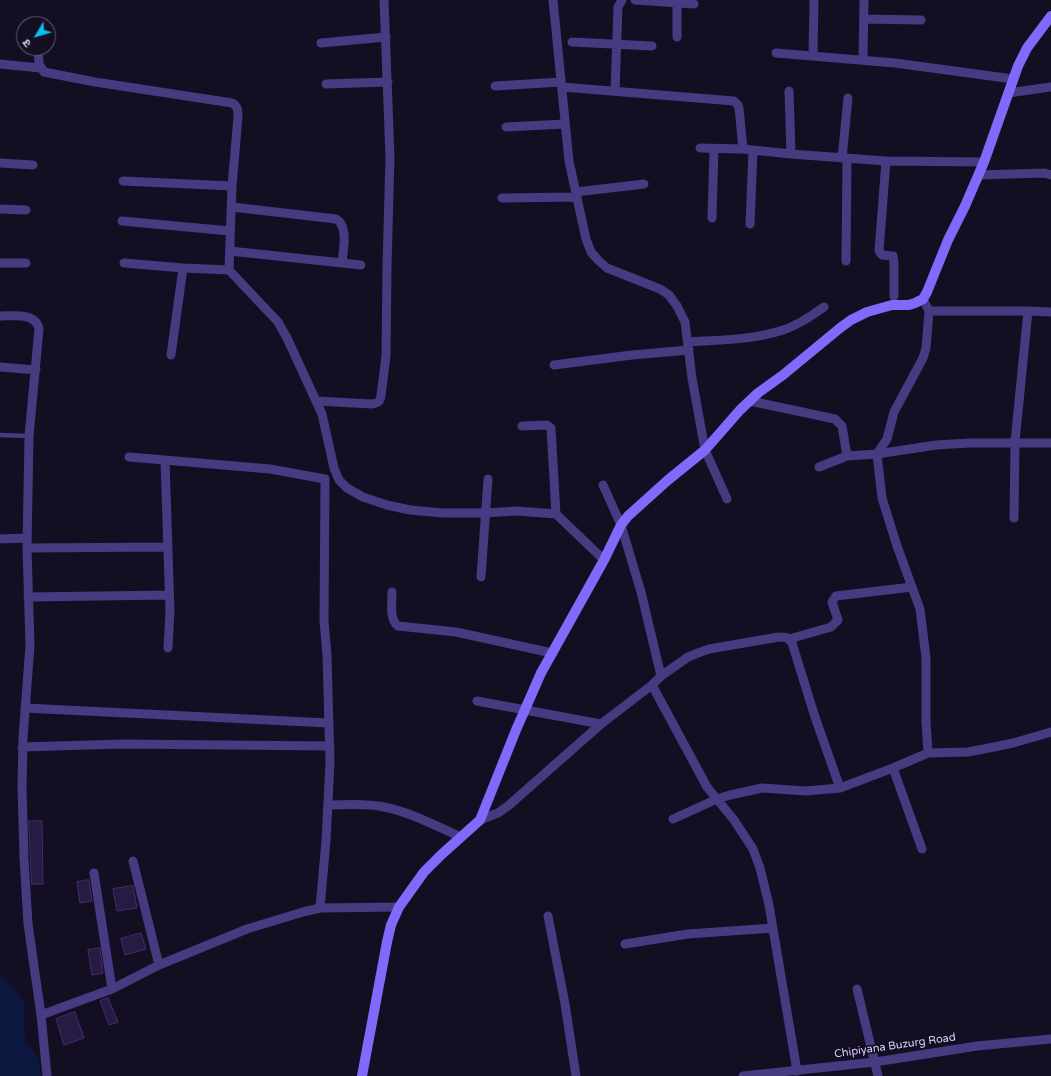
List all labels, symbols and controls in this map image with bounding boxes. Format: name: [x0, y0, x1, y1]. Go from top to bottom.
north arrow: [16, 16, 56, 56]
text: उ: [20, 37, 34, 50]
street label: Chipiyana Buzurg Road: [833, 1031, 957, 1061]

